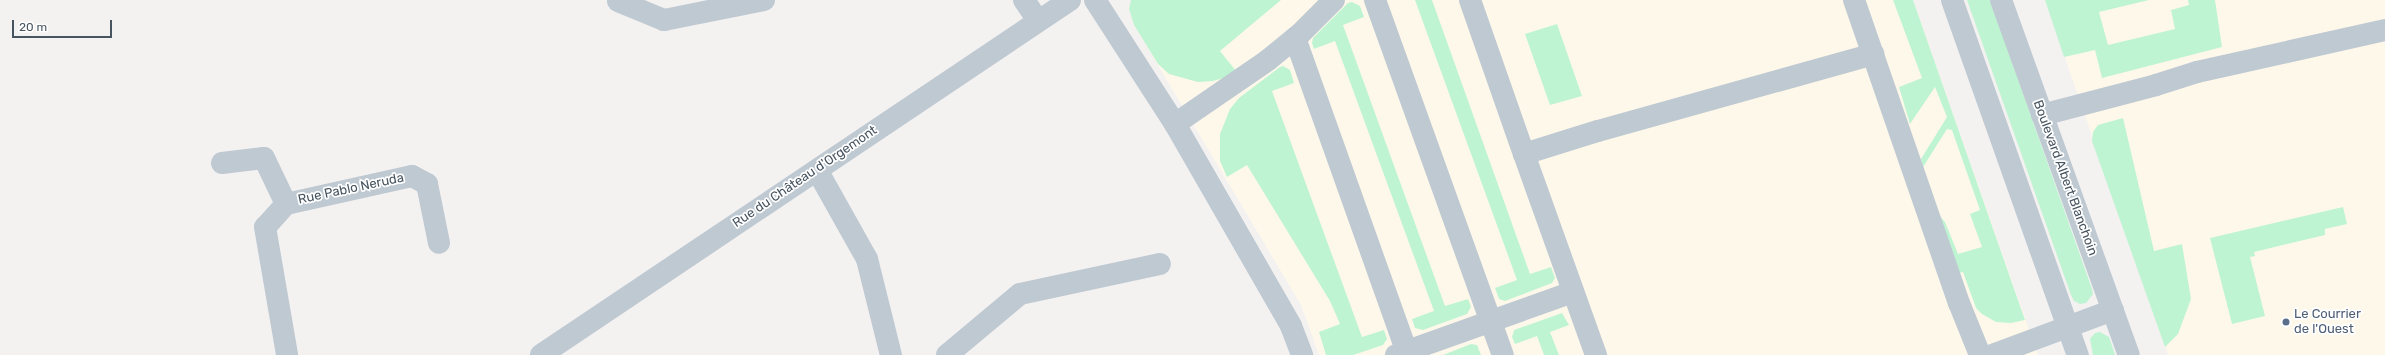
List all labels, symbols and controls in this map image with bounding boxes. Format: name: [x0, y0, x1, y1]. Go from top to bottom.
scale bar: [14, 12, 114, 38]
text: 20 m: [19, 20, 47, 34]
street label: Boulevard Albert Blanchoin: [2030, 98, 2100, 258]
street label: Rue du Château d'Orgemont: [730, 123, 880, 231]
street label: Rue Pablo Neruda: [297, 170, 405, 208]
place label: Le Courrier de l'Ouest: [2294, 307, 2361, 338]
marker: Le Courrier de l'Ouest: [2281, 317, 2291, 327]

